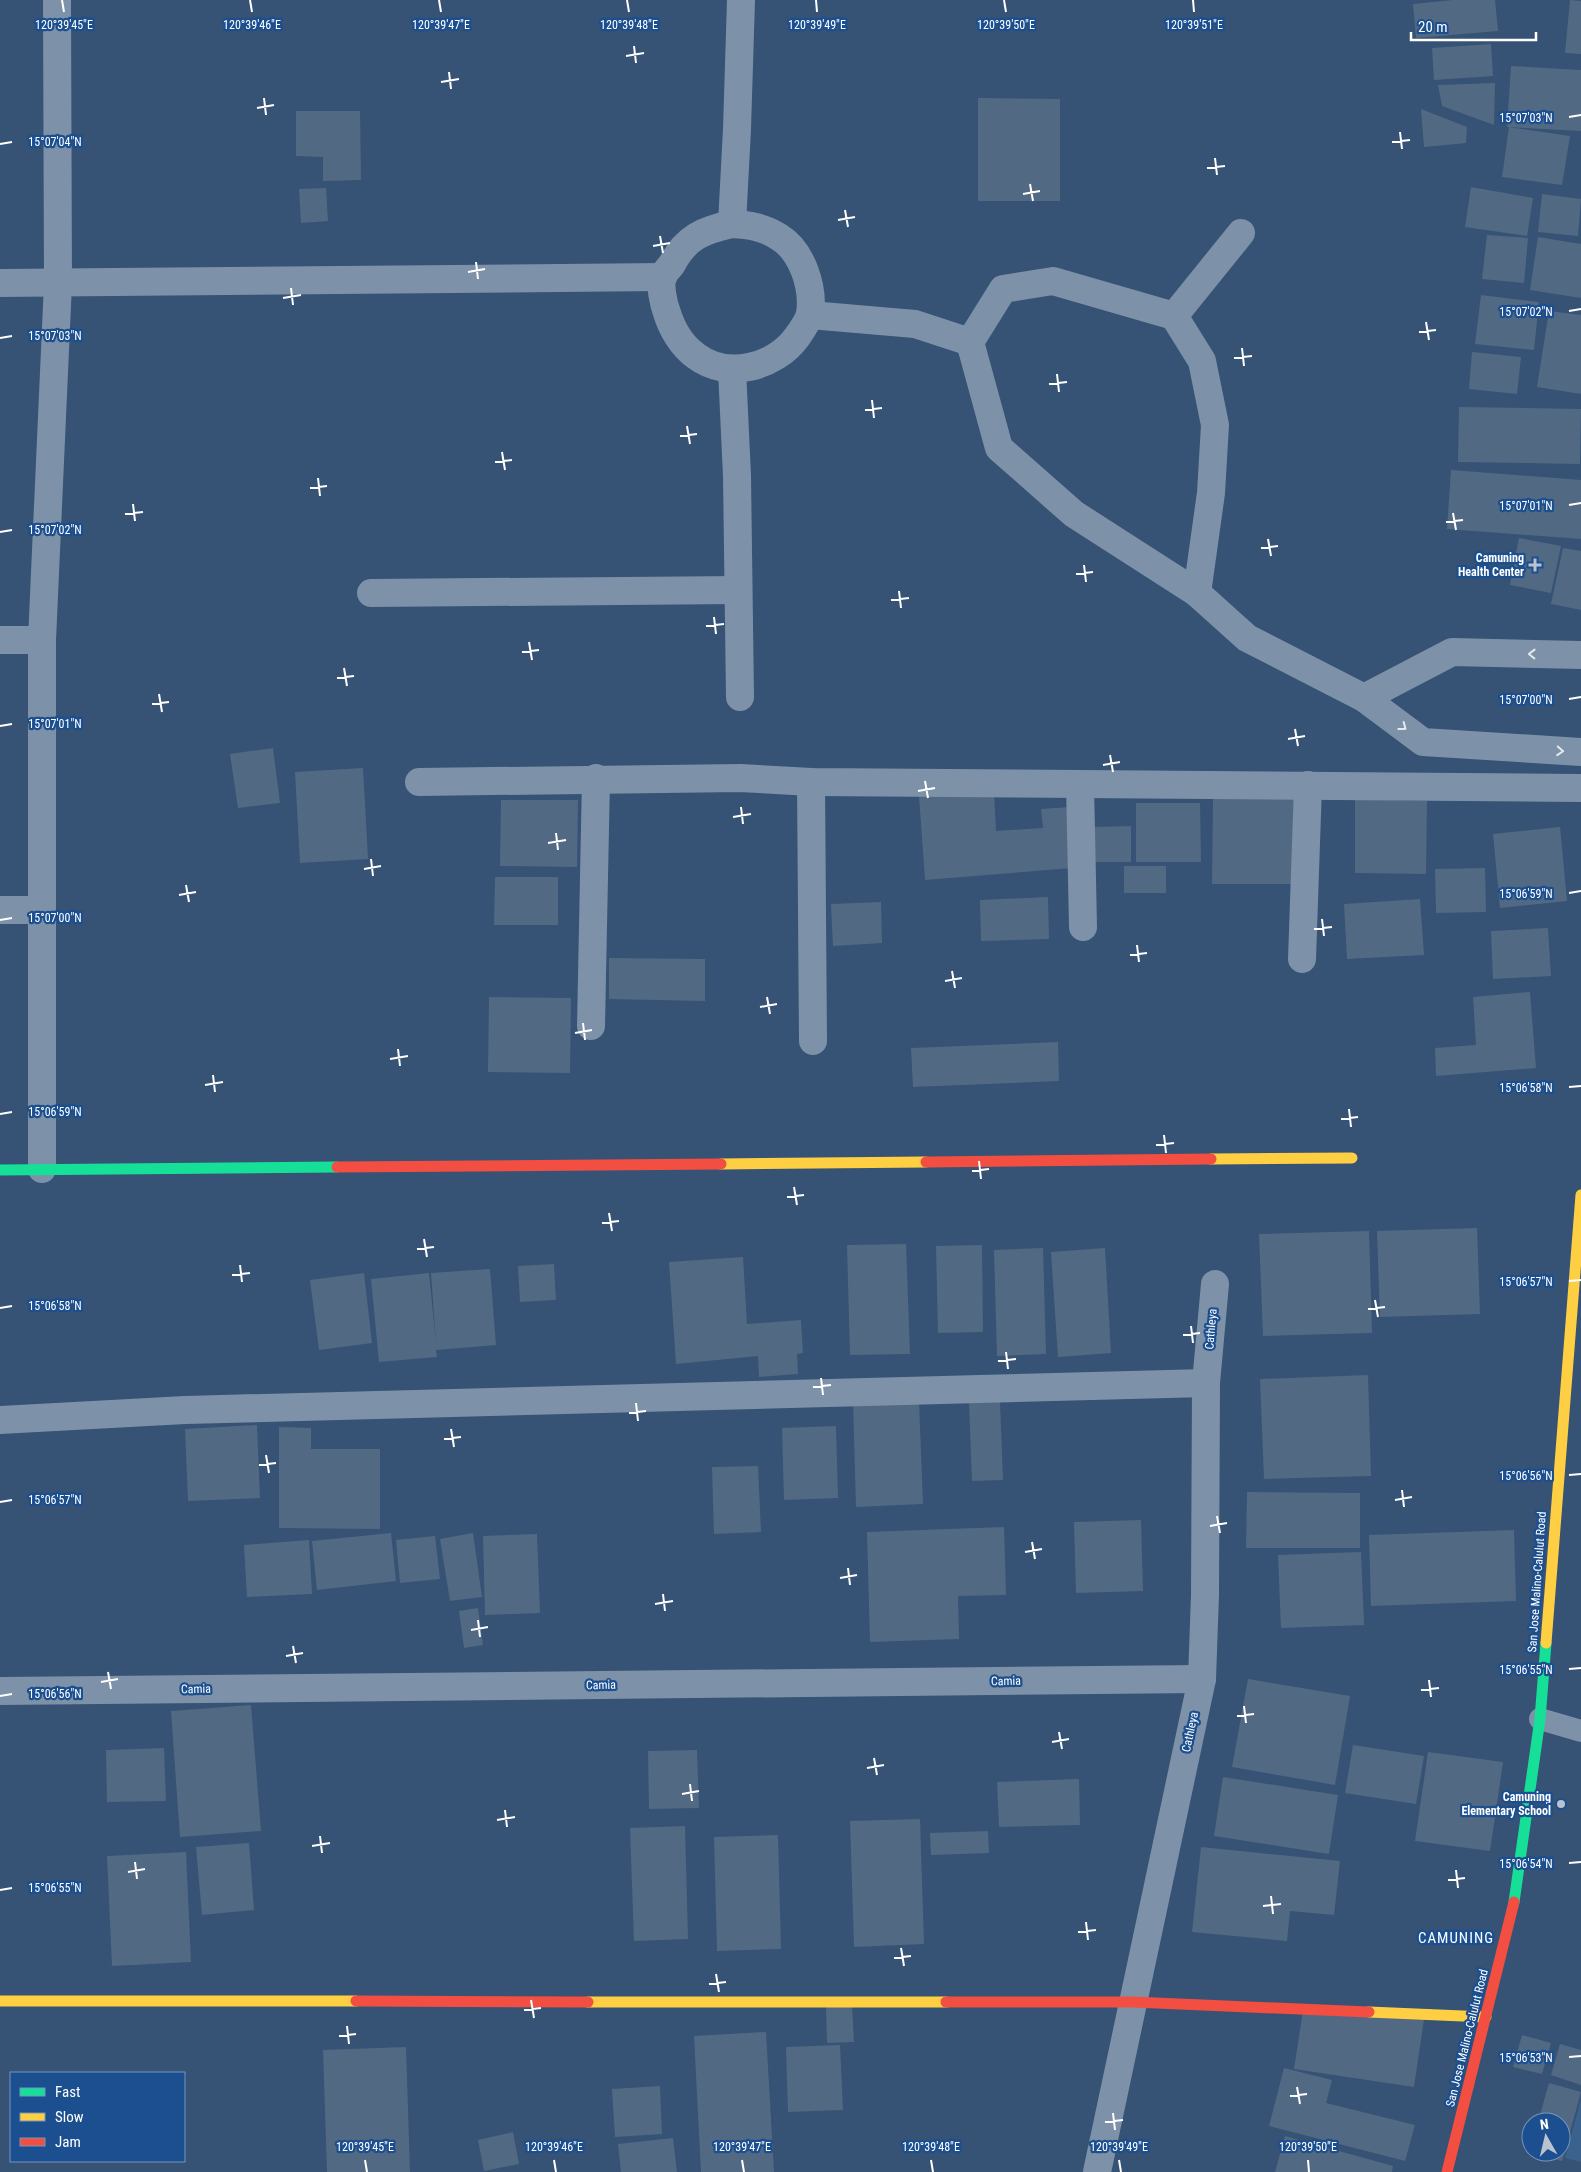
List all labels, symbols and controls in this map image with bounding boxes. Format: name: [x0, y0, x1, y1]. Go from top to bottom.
scale bar: [1411, 10, 1536, 42]
text: 120°39'45"E: [35, 18, 93, 32]
text: 120°39'46"E: [223, 18, 281, 32]
text: 120°39'47"E: [412, 18, 470, 32]
text: 120°39'48"E: [600, 18, 658, 32]
text: 120°39'49"E: [788, 18, 846, 32]
text: 120°39'50"E: [977, 18, 1035, 32]
text: 120°39'51"E: [1165, 18, 1223, 32]
text: 20 m: [1418, 18, 1448, 36]
text: 15°07'03"N: [1499, 111, 1553, 125]
text: 15°07'04"N: [28, 135, 82, 149]
text: 15°07'02"N: [1499, 305, 1553, 319]
text: 15°07'03"N: [28, 329, 82, 343]
text: 15°07'01"N: [1499, 499, 1553, 513]
text: 15°07'02"N: [28, 523, 82, 537]
place label: Camuning Health Center: [1458, 551, 1524, 579]
marker: Camuning Health Center: [1528, 558, 1542, 572]
one-way arrow: [1528, 648, 1536, 659]
text: 15°07'00"N: [1499, 693, 1553, 707]
text: 15°07'01"N: [28, 717, 82, 731]
one-way arrow: [1397, 721, 1407, 730]
one-way arrow: [1557, 745, 1565, 756]
text: 15°06'59"N: [1499, 887, 1553, 901]
text: 15°07'00"N: [28, 911, 82, 925]
text: 15°06'58"N: [1499, 1081, 1553, 1095]
text: 15°06'59"N: [28, 1105, 82, 1119]
text: 15°06'57"N: [1499, 1275, 1553, 1289]
text: 15°06'58"N: [28, 1299, 82, 1313]
street label: Cathleya: [1202, 1308, 1220, 1350]
text: 15°06'56"N: [1499, 1469, 1553, 1483]
text: 15°06'57"N: [28, 1493, 82, 1507]
street label: San Jose Malino-Calulut Road: [1525, 1511, 1549, 1653]
text: 15°06'55"N: [1499, 1663, 1553, 1677]
street label: Camia: [991, 1674, 1021, 1688]
street label: Camia: [586, 1678, 616, 1692]
street label: Camia: [181, 1682, 211, 1696]
text: 15°06'56"N: [28, 1687, 82, 1701]
street label: Cathleya: [1179, 1710, 1201, 1753]
place label: Camuning Elementary School: [1461, 1790, 1551, 1818]
marker: Camuning Elementary School: [1555, 1798, 1567, 1810]
text: 15°06'54"N: [1499, 1857, 1553, 1871]
text: 15°06'55"N: [28, 1881, 82, 1895]
district label: CAMUNING: [1418, 1929, 1494, 1947]
street label: San Jose Malino-Calulut Road: [1443, 1968, 1491, 2108]
text: 15°06'53"N: [1499, 2051, 1553, 2065]
legend: [10, 2072, 185, 2162]
text: Fast: [55, 2083, 80, 2101]
text: Slow: [55, 2108, 84, 2126]
north arrow: [1521, 2112, 1571, 2162]
text: N: [1539, 2116, 1550, 2133]
text: Jam: [55, 2133, 81, 2151]
text: 120°39'45"E: [336, 2140, 394, 2154]
text: 120°39'46"E: [525, 2140, 583, 2154]
text: 120°39'47"E: [713, 2140, 771, 2154]
text: 120°39'48"E: [902, 2140, 960, 2154]
text: 120°39'49"E: [1090, 2140, 1148, 2154]
text: 120°39'50"E: [1279, 2140, 1337, 2154]

